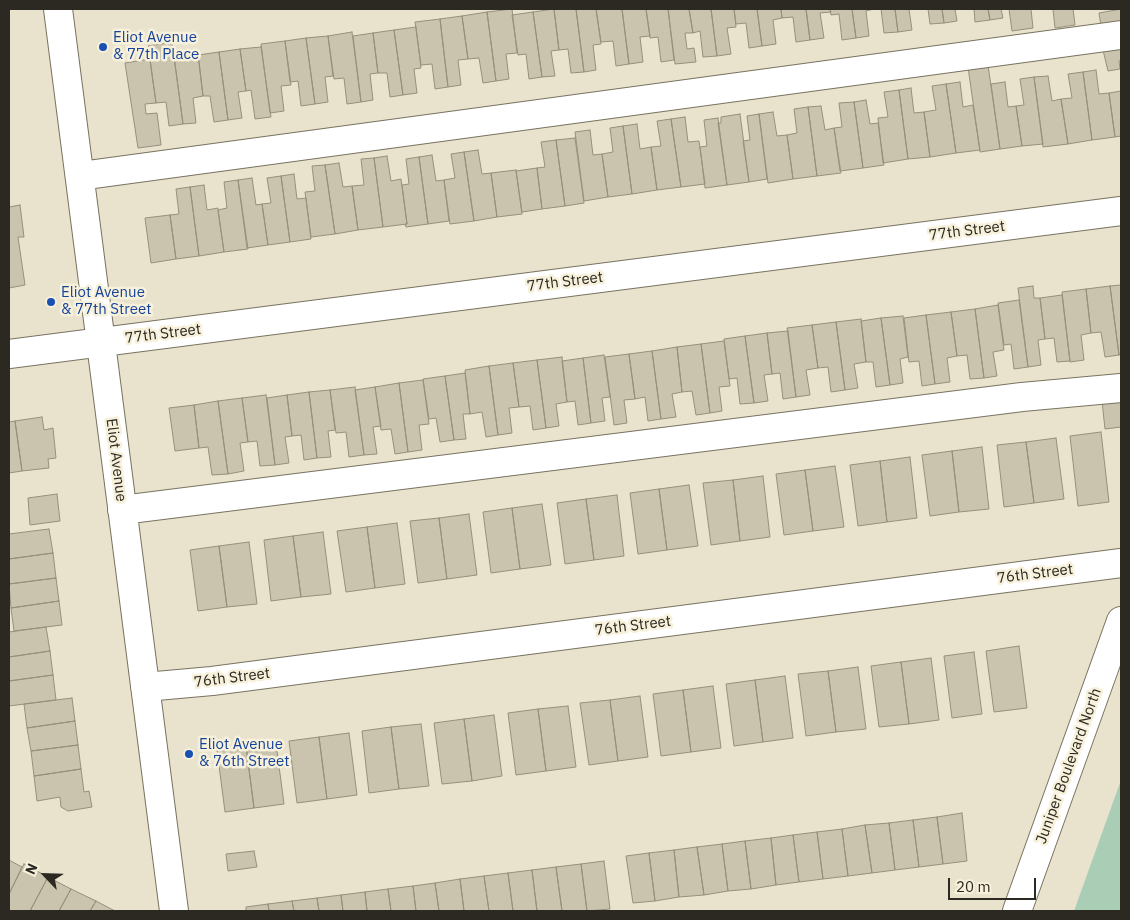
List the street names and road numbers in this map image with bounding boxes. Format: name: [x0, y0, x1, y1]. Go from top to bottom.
street label: 77th Street: [928, 217, 1006, 245]
street label: 77th Street: [526, 268, 604, 296]
street label: 77th Street: [124, 320, 202, 348]
street label: Eliot Avenue: [102, 417, 130, 503]
street label: 76th Street: [996, 560, 1074, 588]
street label: 76th Street: [594, 612, 672, 640]
street label: 76th Street: [193, 664, 271, 692]
street label: Juniper Boulevard North: [1032, 686, 1106, 846]

